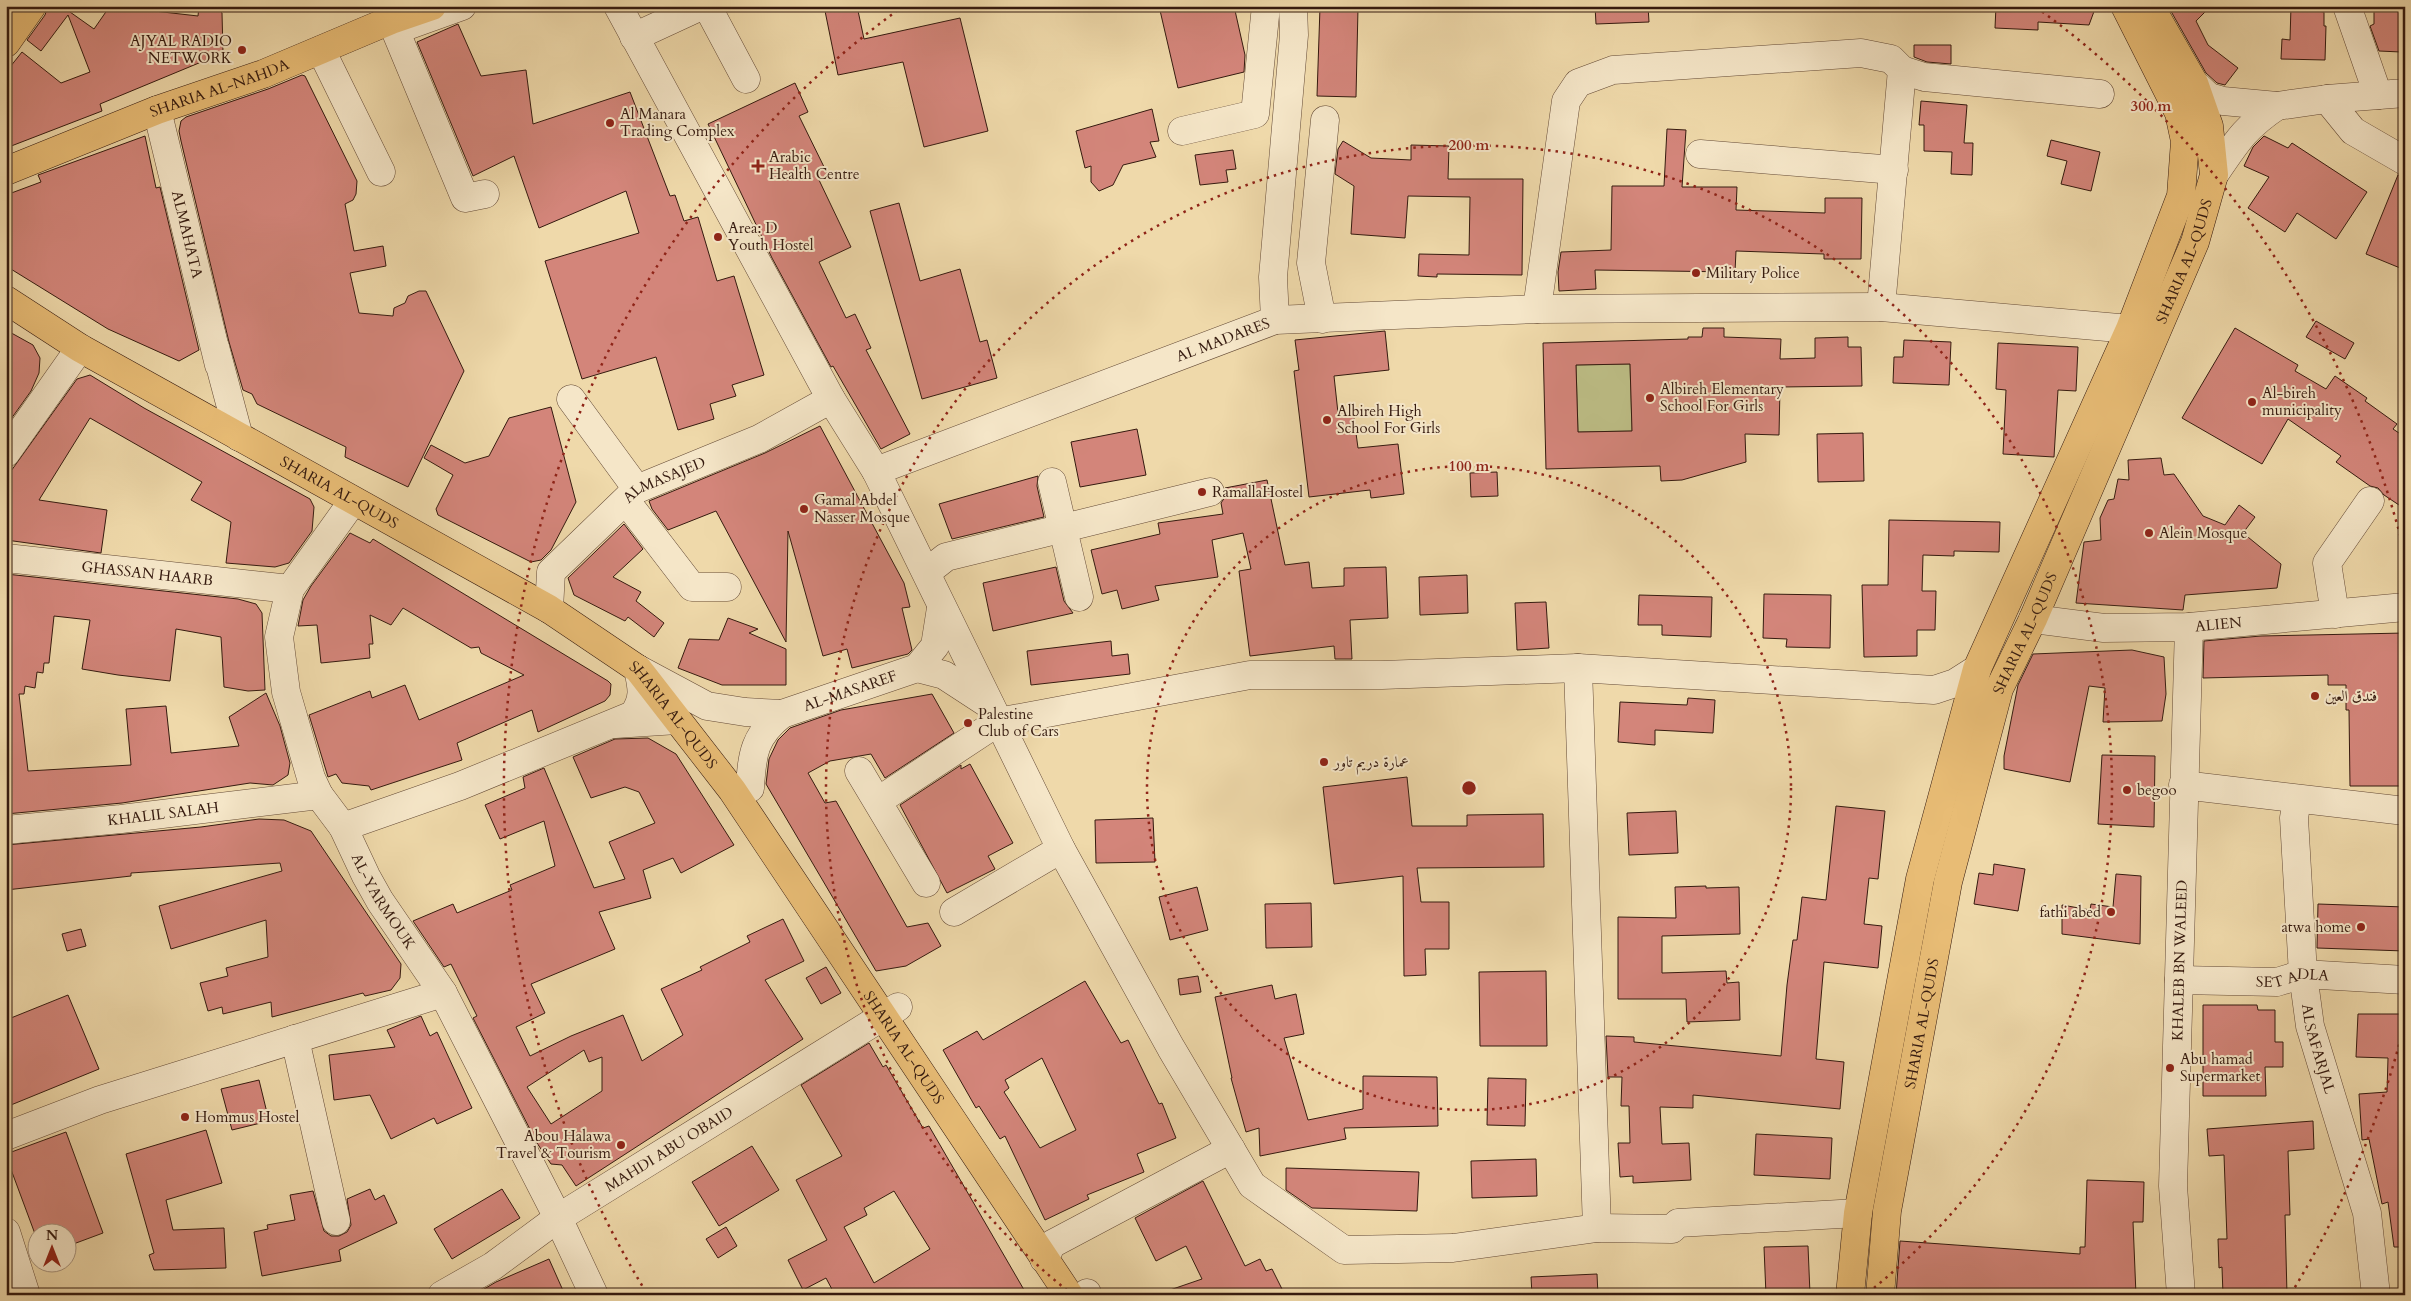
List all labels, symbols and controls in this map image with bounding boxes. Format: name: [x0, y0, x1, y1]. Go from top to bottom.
place label: AJYAL RADIO NETWORK: [130, 31, 233, 68]
marker: AJYAL RADIO NETWORK: [236, 44, 248, 56]
street label: SHARIA AL-NAHDA: [147, 54, 292, 122]
text: 300 m: [2131, 96, 2172, 116]
place label: Al Manara Trading Complex: [620, 104, 735, 141]
marker: Al Manara Trading Complex: [604, 117, 616, 129]
text: 200 m: [1449, 135, 1490, 155]
place label: Arabic Health Centre: [769, 147, 860, 184]
marker: Arabic Health Centre: [751, 159, 765, 173]
street label: ALMAHATA: [167, 189, 208, 281]
street label: SHARIA AL-QUDS: [2151, 196, 2217, 327]
place label: Area: D Youth Hostel: [728, 218, 814, 255]
marker: Area: D Youth Hostel: [712, 231, 724, 243]
place label: Military Police: [1706, 263, 1800, 283]
marker: Military Police: [1690, 267, 1702, 279]
street label: AL MADARES: [1173, 313, 1273, 366]
place label: Albireh Elementary School For Girls: [1660, 379, 1784, 416]
place label: Al-bireh municipality: [2262, 383, 2342, 420]
marker: Albireh Elementary School For Girls: [1644, 392, 1656, 404]
marker: Al-bireh municipality: [2246, 396, 2258, 408]
place label: Albireh High School For Girls: [1337, 401, 1440, 438]
marker: Albireh High School For Girls: [1321, 414, 1333, 426]
street label: SHARIA AL-QUDS: [277, 451, 402, 533]
street label: ALMASAJED: [618, 452, 708, 507]
text: 100 m: [1449, 456, 1490, 476]
place label: RamallaHostel: [1212, 482, 1303, 502]
marker: RamallaHostel: [1196, 486, 1208, 498]
place label: Gamal Abdel Nasser Mosque: [814, 490, 910, 527]
marker: Gamal Abdel Nasser Mosque: [798, 503, 810, 515]
place label: Alein Mosque: [2159, 523, 2248, 543]
marker: Alein Mosque: [2143, 527, 2155, 539]
street label: GHASSAN HAARB: [80, 556, 214, 591]
street label: SHARIA AL-QUDS: [1988, 569, 2062, 696]
street label: ALIEN: [2194, 612, 2243, 636]
street label: SHARIA AL-QUDS: [625, 656, 722, 773]
street label: AL-MASAREF: [801, 666, 900, 716]
place label: فندق العين: [2325, 686, 2377, 706]
marker: فندق العين: [2309, 690, 2321, 702]
place label: Palestine Club of Cars: [978, 704, 1059, 741]
marker: Palestine Club of Cars: [962, 717, 974, 729]
place label: عمارة دريم تاور: [1332, 752, 1409, 775]
marker: عمارة دريم تاور: [1318, 756, 1330, 768]
centre of rings: [1460, 779, 1478, 797]
place label: begoo: [2137, 780, 2177, 800]
marker: begoo: [2121, 784, 2133, 796]
street label: KHALIL SALAH: [106, 797, 221, 830]
street label: AL-YARMOUK: [347, 850, 421, 954]
street label: KHALEB BN WALEED: [2167, 880, 2192, 1041]
place label: fathi abed: [2039, 902, 2101, 922]
marker: fathi abed: [2105, 906, 2117, 918]
place label: atwa home: [2281, 917, 2351, 937]
marker: atwa home: [2355, 921, 2367, 933]
street label: SHARIA AL-QUDS: [1900, 957, 1944, 1090]
street label: SET ADLA: [2256, 964, 2330, 993]
street label: SHARIA AL-QUDS: [859, 987, 949, 1108]
street label: ALSAFARJAL: [2297, 1003, 2340, 1097]
place label: Abu hamad Supermarket: [2180, 1049, 2260, 1086]
marker: Abu hamad Supermarket: [2164, 1062, 2176, 1074]
street label: MAHDI ABU OBAID: [601, 1102, 737, 1196]
place label: Hommus Hostel: [195, 1107, 300, 1127]
marker: Hommus Hostel: [179, 1111, 191, 1123]
place label: Abou Halawa Travel & Tourism: [496, 1126, 612, 1163]
marker: Abou Halawa Travel & Tourism: [615, 1139, 627, 1151]
north arrow: [28, 1224, 78, 1274]
text: N: [46, 1226, 58, 1245]

